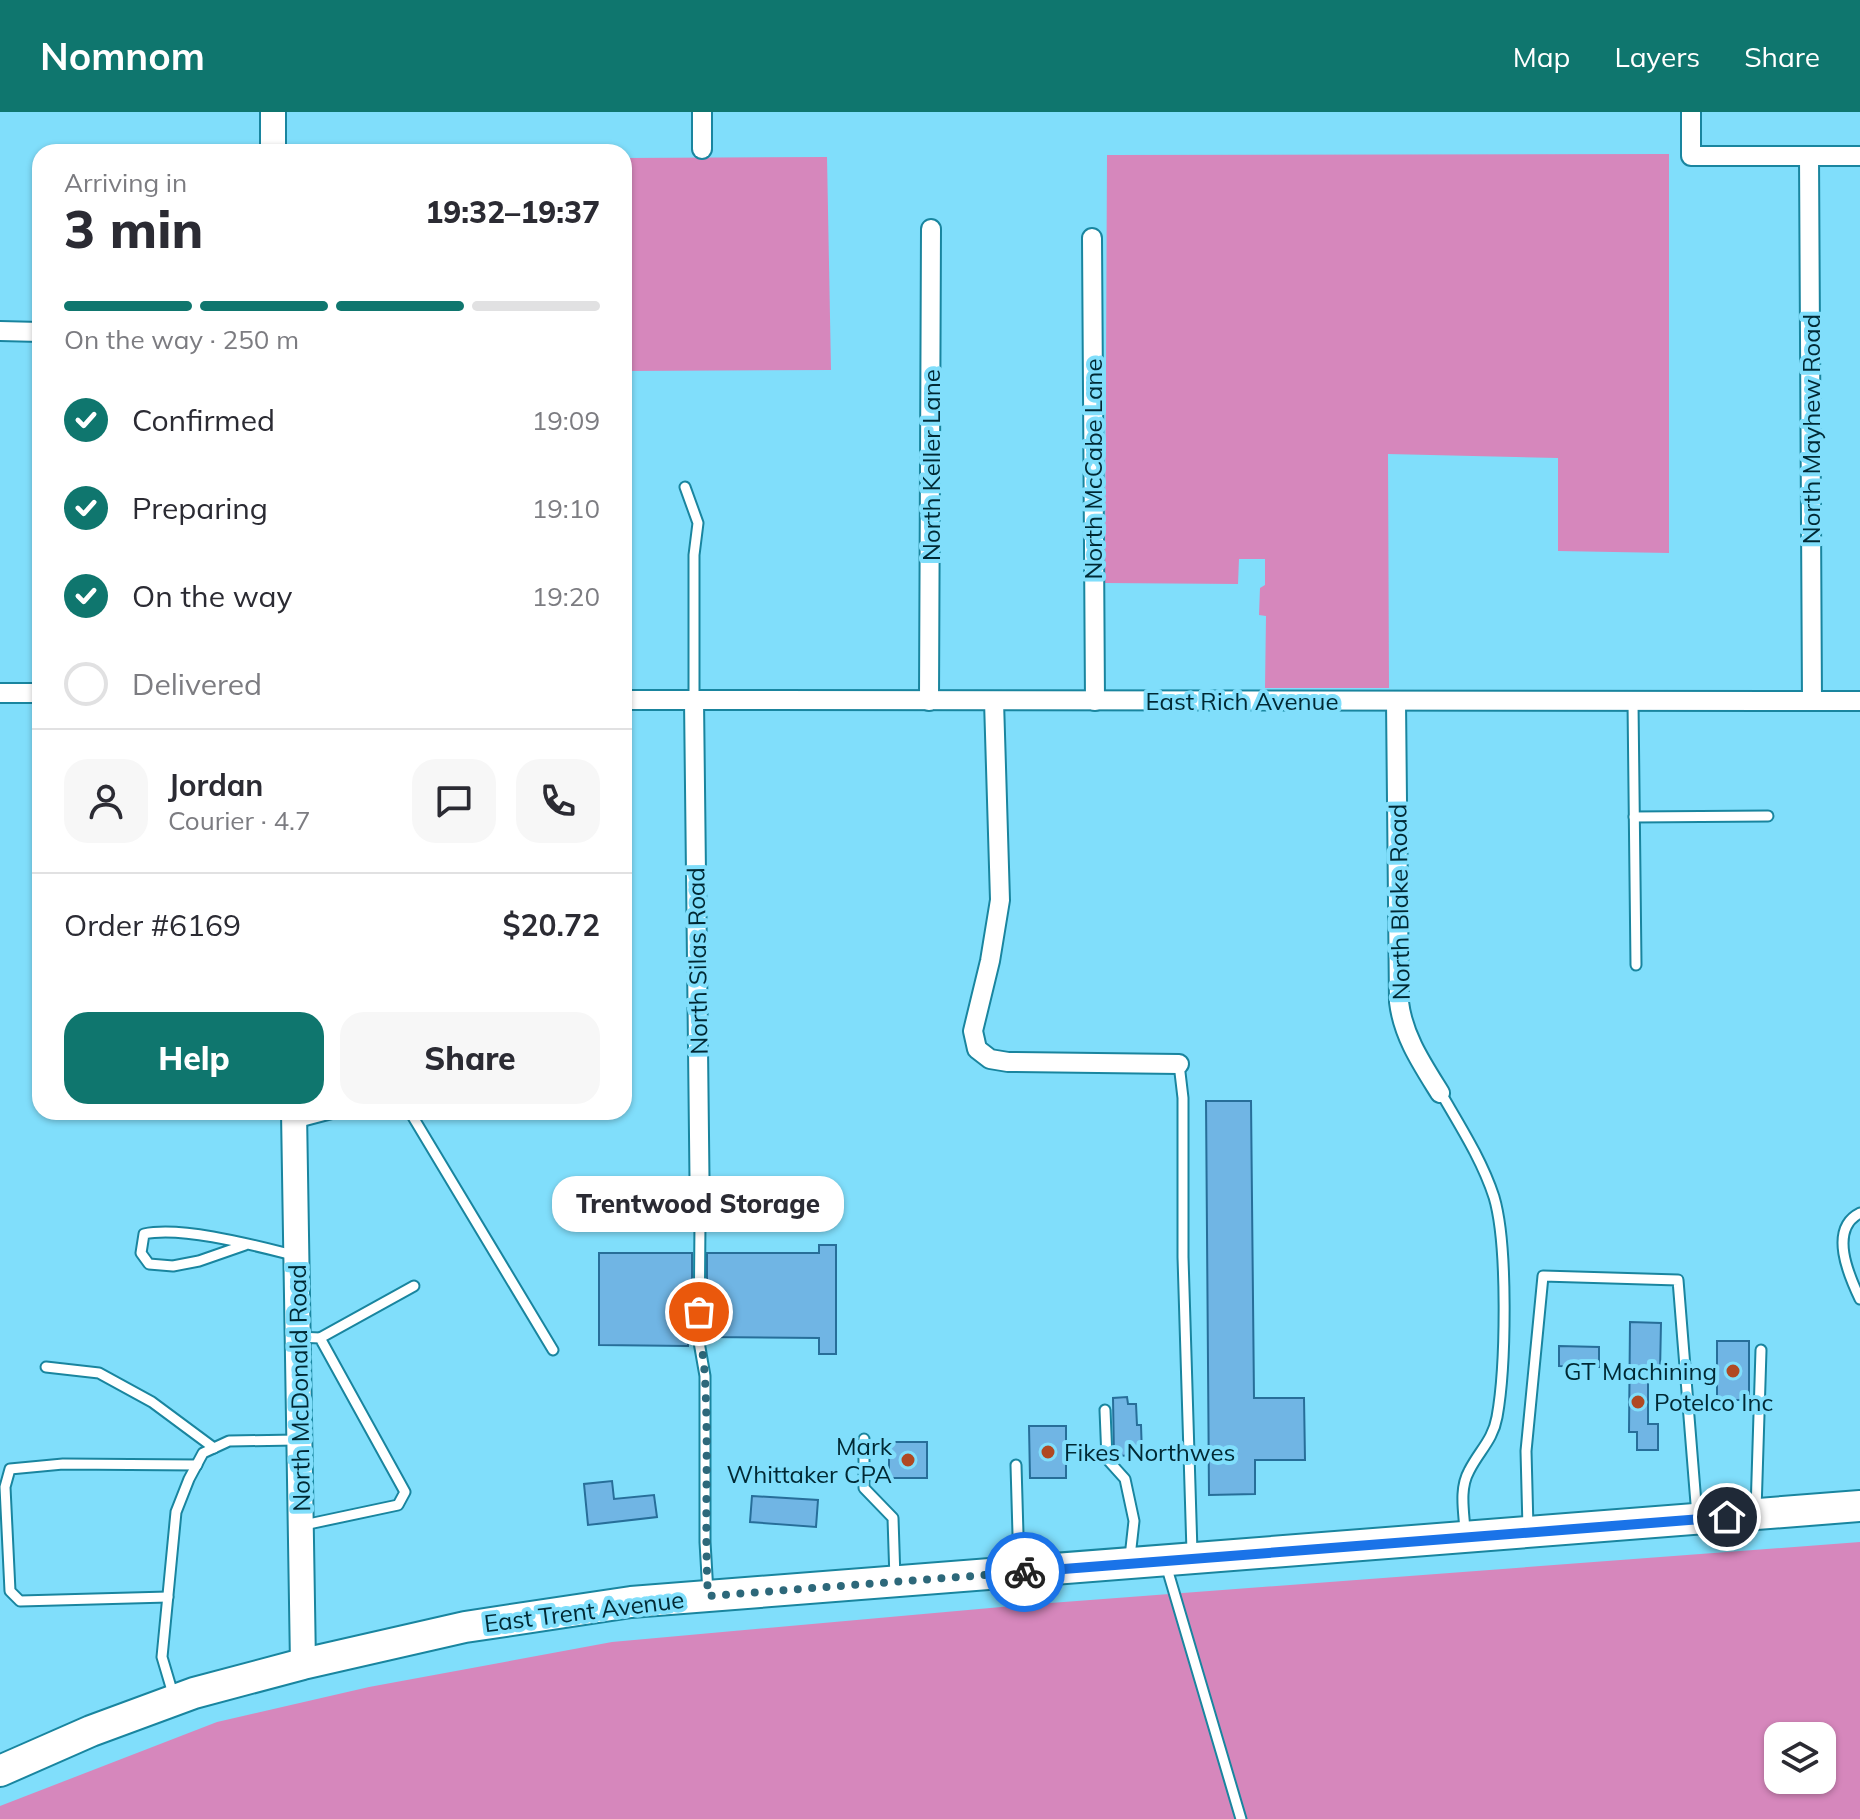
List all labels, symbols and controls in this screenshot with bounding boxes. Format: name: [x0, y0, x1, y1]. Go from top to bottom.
text: Nomnom: [40, 32, 205, 80]
text: Map: [1513, 39, 1570, 74]
text: Layers: [1614, 39, 1700, 74]
text: Share: [1744, 39, 1820, 74]
text: Arriving in: [64, 166, 187, 199]
text: 19:32–19:37: [425, 193, 600, 231]
text: 3 min: [64, 196, 203, 261]
street label: North Mayhew Road: [1796, 314, 1826, 544]
text: On the way · 250 m: [64, 323, 299, 356]
street label: North McCabe Lane: [1078, 359, 1108, 579]
street label: North Keller Lane: [916, 369, 946, 561]
icon: check: [64, 398, 108, 442]
text: Confirmed: [132, 401, 275, 439]
text: 19:09: [532, 404, 600, 437]
icon: check: [64, 486, 108, 530]
text: Preparing: [132, 489, 268, 527]
text: 19:10: [532, 492, 600, 525]
icon: check: [64, 574, 108, 618]
text: On the way: [132, 577, 292, 615]
text: 19:20: [532, 580, 600, 613]
text: Delivered: [132, 665, 262, 703]
street label: East Rich Avenue: [1146, 686, 1338, 716]
button: person: [64, 759, 148, 843]
button: chat: [412, 759, 496, 843]
button: phone: [516, 759, 600, 843]
text: Jordan: [168, 766, 263, 804]
text: Courier · 4.7: [168, 804, 311, 837]
street label: North Blake Road: [1382, 804, 1416, 1000]
street label: North Silas Road: [680, 867, 714, 1055]
text: Order #6169: [64, 906, 241, 944]
text: $20.72: [503, 906, 600, 944]
button: Help: [64, 1012, 324, 1104]
button: Share: [340, 1012, 600, 1104]
callout: Trentwood Storage: [553, 1176, 845, 1232]
text: Trentwood Storage: [576, 1187, 820, 1220]
street label: North McDonald Road: [282, 1264, 316, 1512]
pin: [665, 1278, 733, 1346]
icon: bag: [677, 1290, 721, 1334]
place label: GT Machining: [1564, 1356, 1717, 1386]
marker: GT Machining: [1724, 1362, 1742, 1380]
place label: Potelco Inc: [1654, 1387, 1774, 1417]
marker: Potelco Inc: [1629, 1393, 1647, 1411]
place label: Mark Whittaker CPA: [727, 1431, 893, 1489]
place label: Fikes Northwes: [1064, 1437, 1235, 1467]
marker: Fikes Northwes: [1039, 1443, 1057, 1461]
marker: Mark Whittaker CPA: [899, 1451, 917, 1469]
pin: [1693, 1483, 1761, 1551]
icon: home: [1705, 1495, 1749, 1539]
courier: [985, 1532, 1065, 1612]
icon: bike: [1003, 1550, 1047, 1594]
street label: East Trent Avenue: [482, 1584, 686, 1638]
map controls: [1764, 1722, 1836, 1794]
button: layers: [1764, 1722, 1836, 1794]

